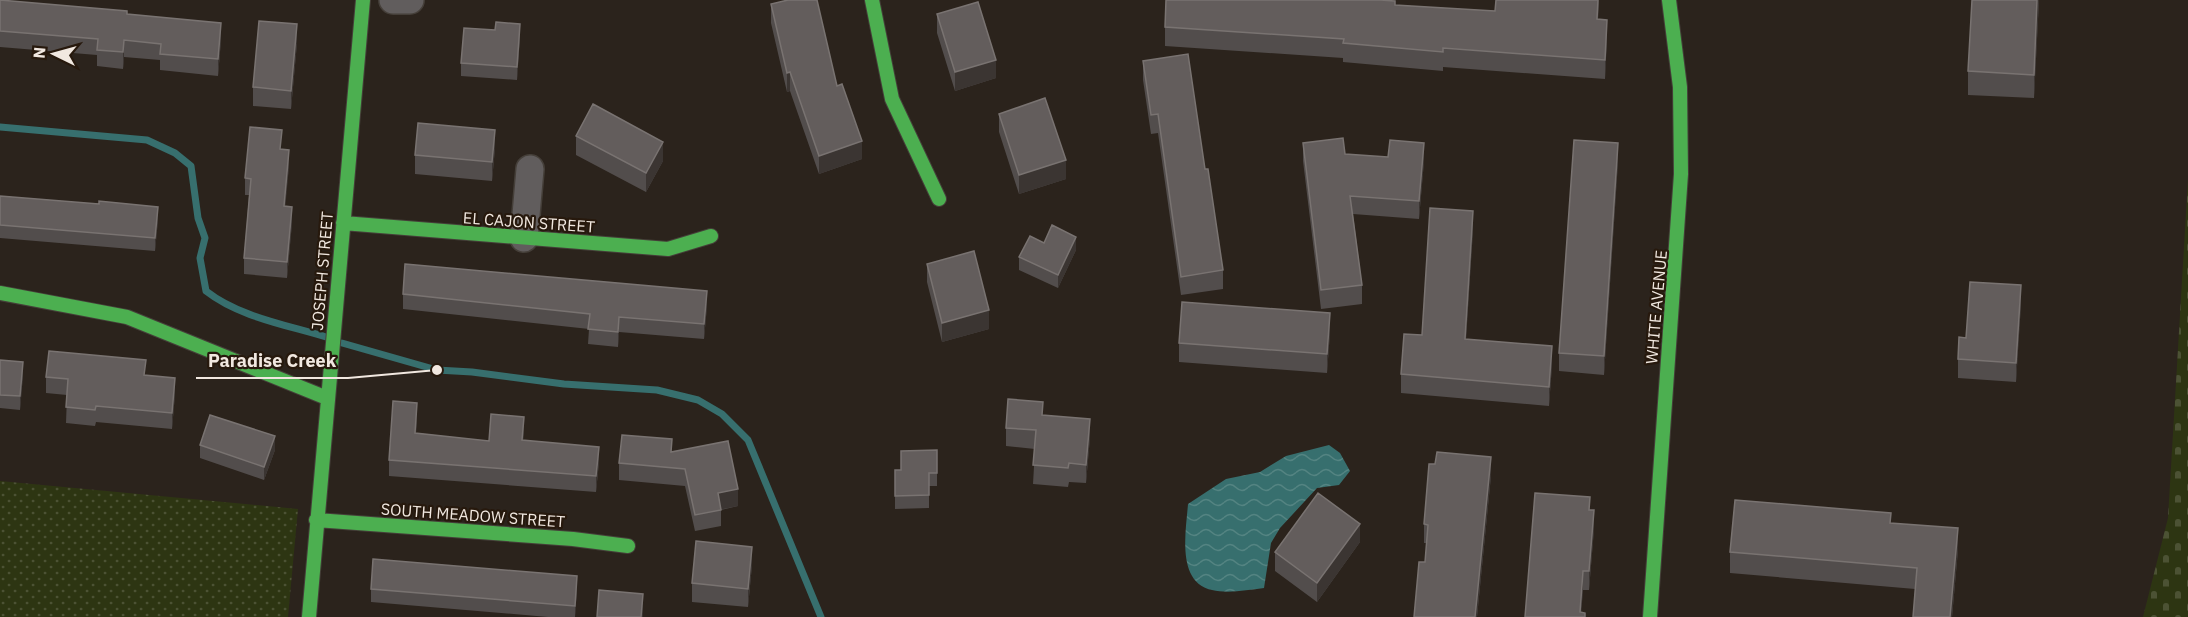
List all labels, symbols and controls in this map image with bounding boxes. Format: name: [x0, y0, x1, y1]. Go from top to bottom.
north arrow: [24, 24, 84, 84]
text: N: [29, 46, 50, 59]
street label: EL CAJON STREET: [462, 207, 596, 237]
street label: JOSEPH STREET: [307, 211, 337, 331]
street label: WHITE AVENUE: [1641, 249, 1671, 365]
callout: Paradise Creek: [196, 342, 348, 378]
text: Paradise Creek: [208, 349, 337, 372]
street label: SOUTH MEADOW STREET: [380, 499, 566, 531]

